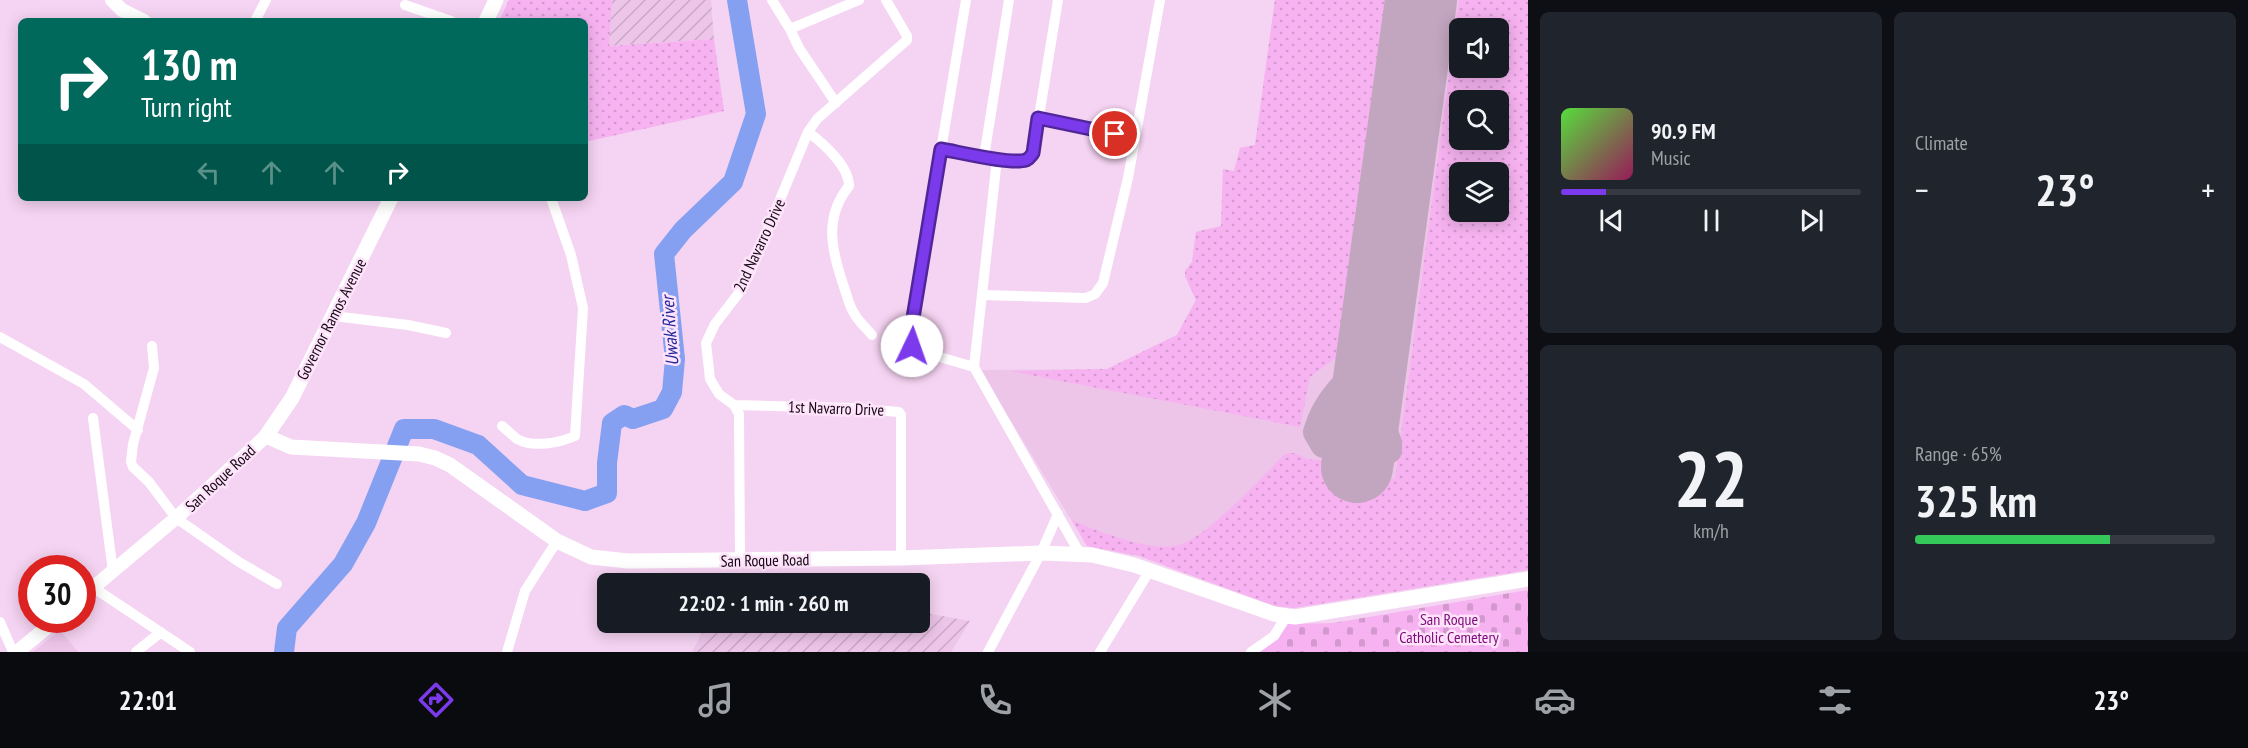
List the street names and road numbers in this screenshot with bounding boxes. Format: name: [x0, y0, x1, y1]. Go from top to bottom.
street label: 2nd Navarro Drive: [729, 195, 789, 295]
street label: Governor Ramos Avenue: [292, 255, 370, 383]
street label: 1st Navarro Drive: [788, 396, 884, 420]
street label: San Roque Road: [181, 440, 259, 516]
street label: San Roque Road: [720, 549, 810, 571]

